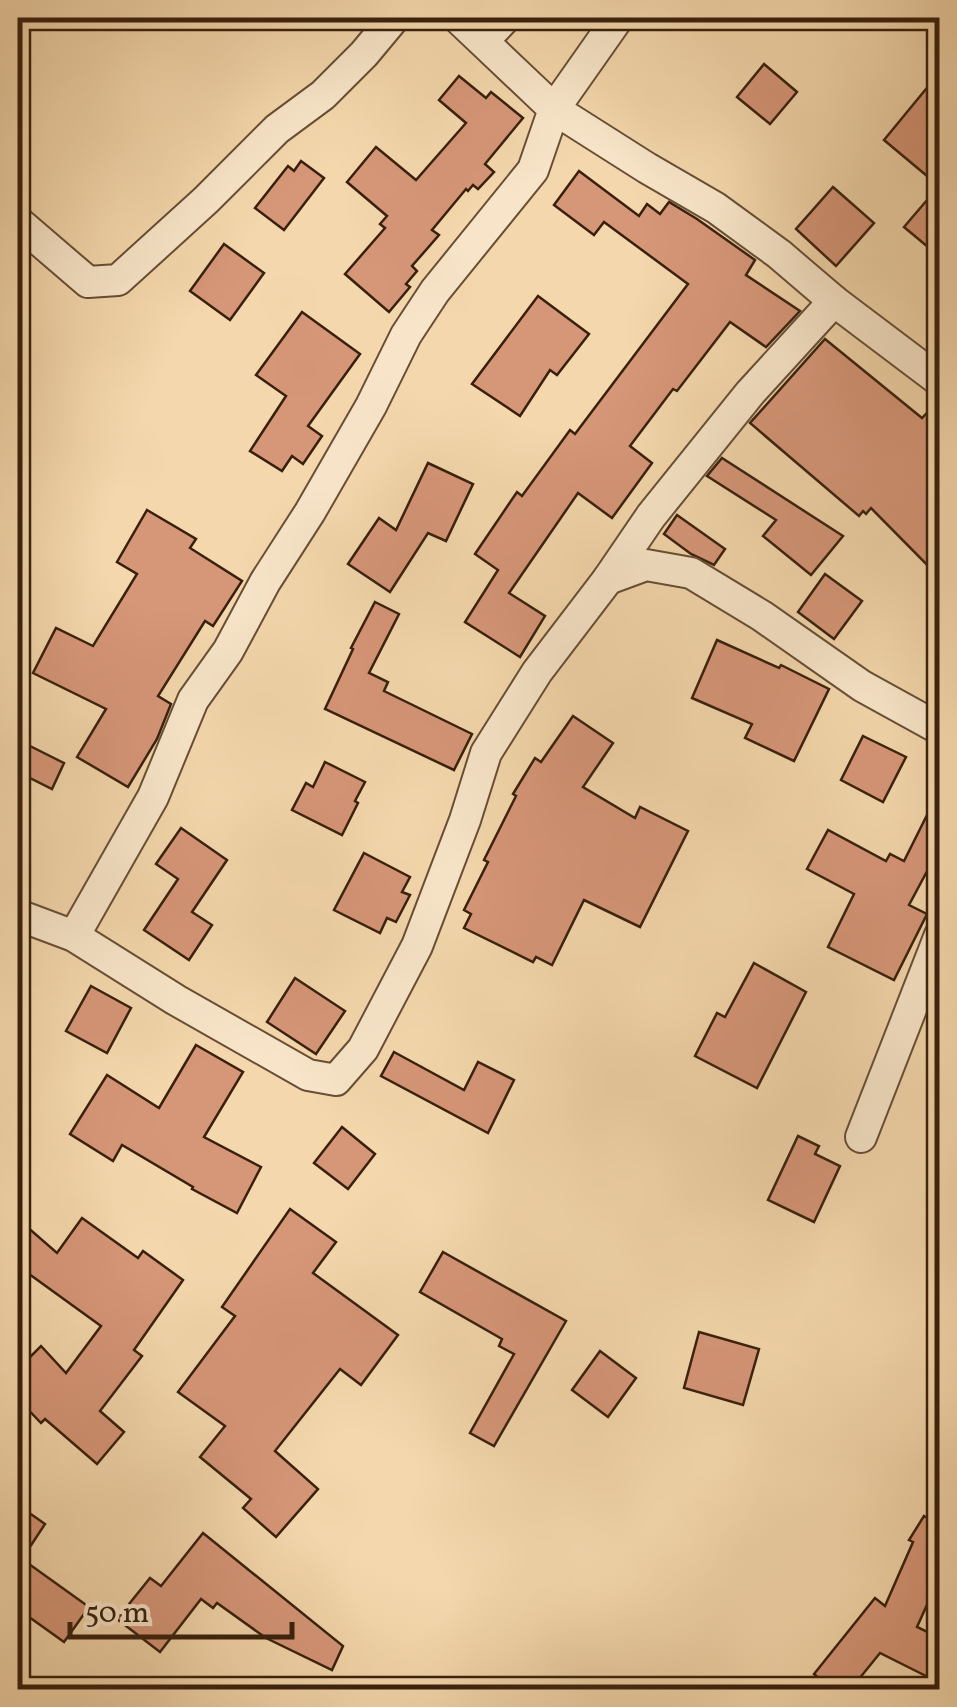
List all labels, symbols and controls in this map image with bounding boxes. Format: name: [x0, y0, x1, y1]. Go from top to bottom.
scale bar: [70, 1577, 292, 1639]
text: 50 m: [85, 1593, 149, 1635]

